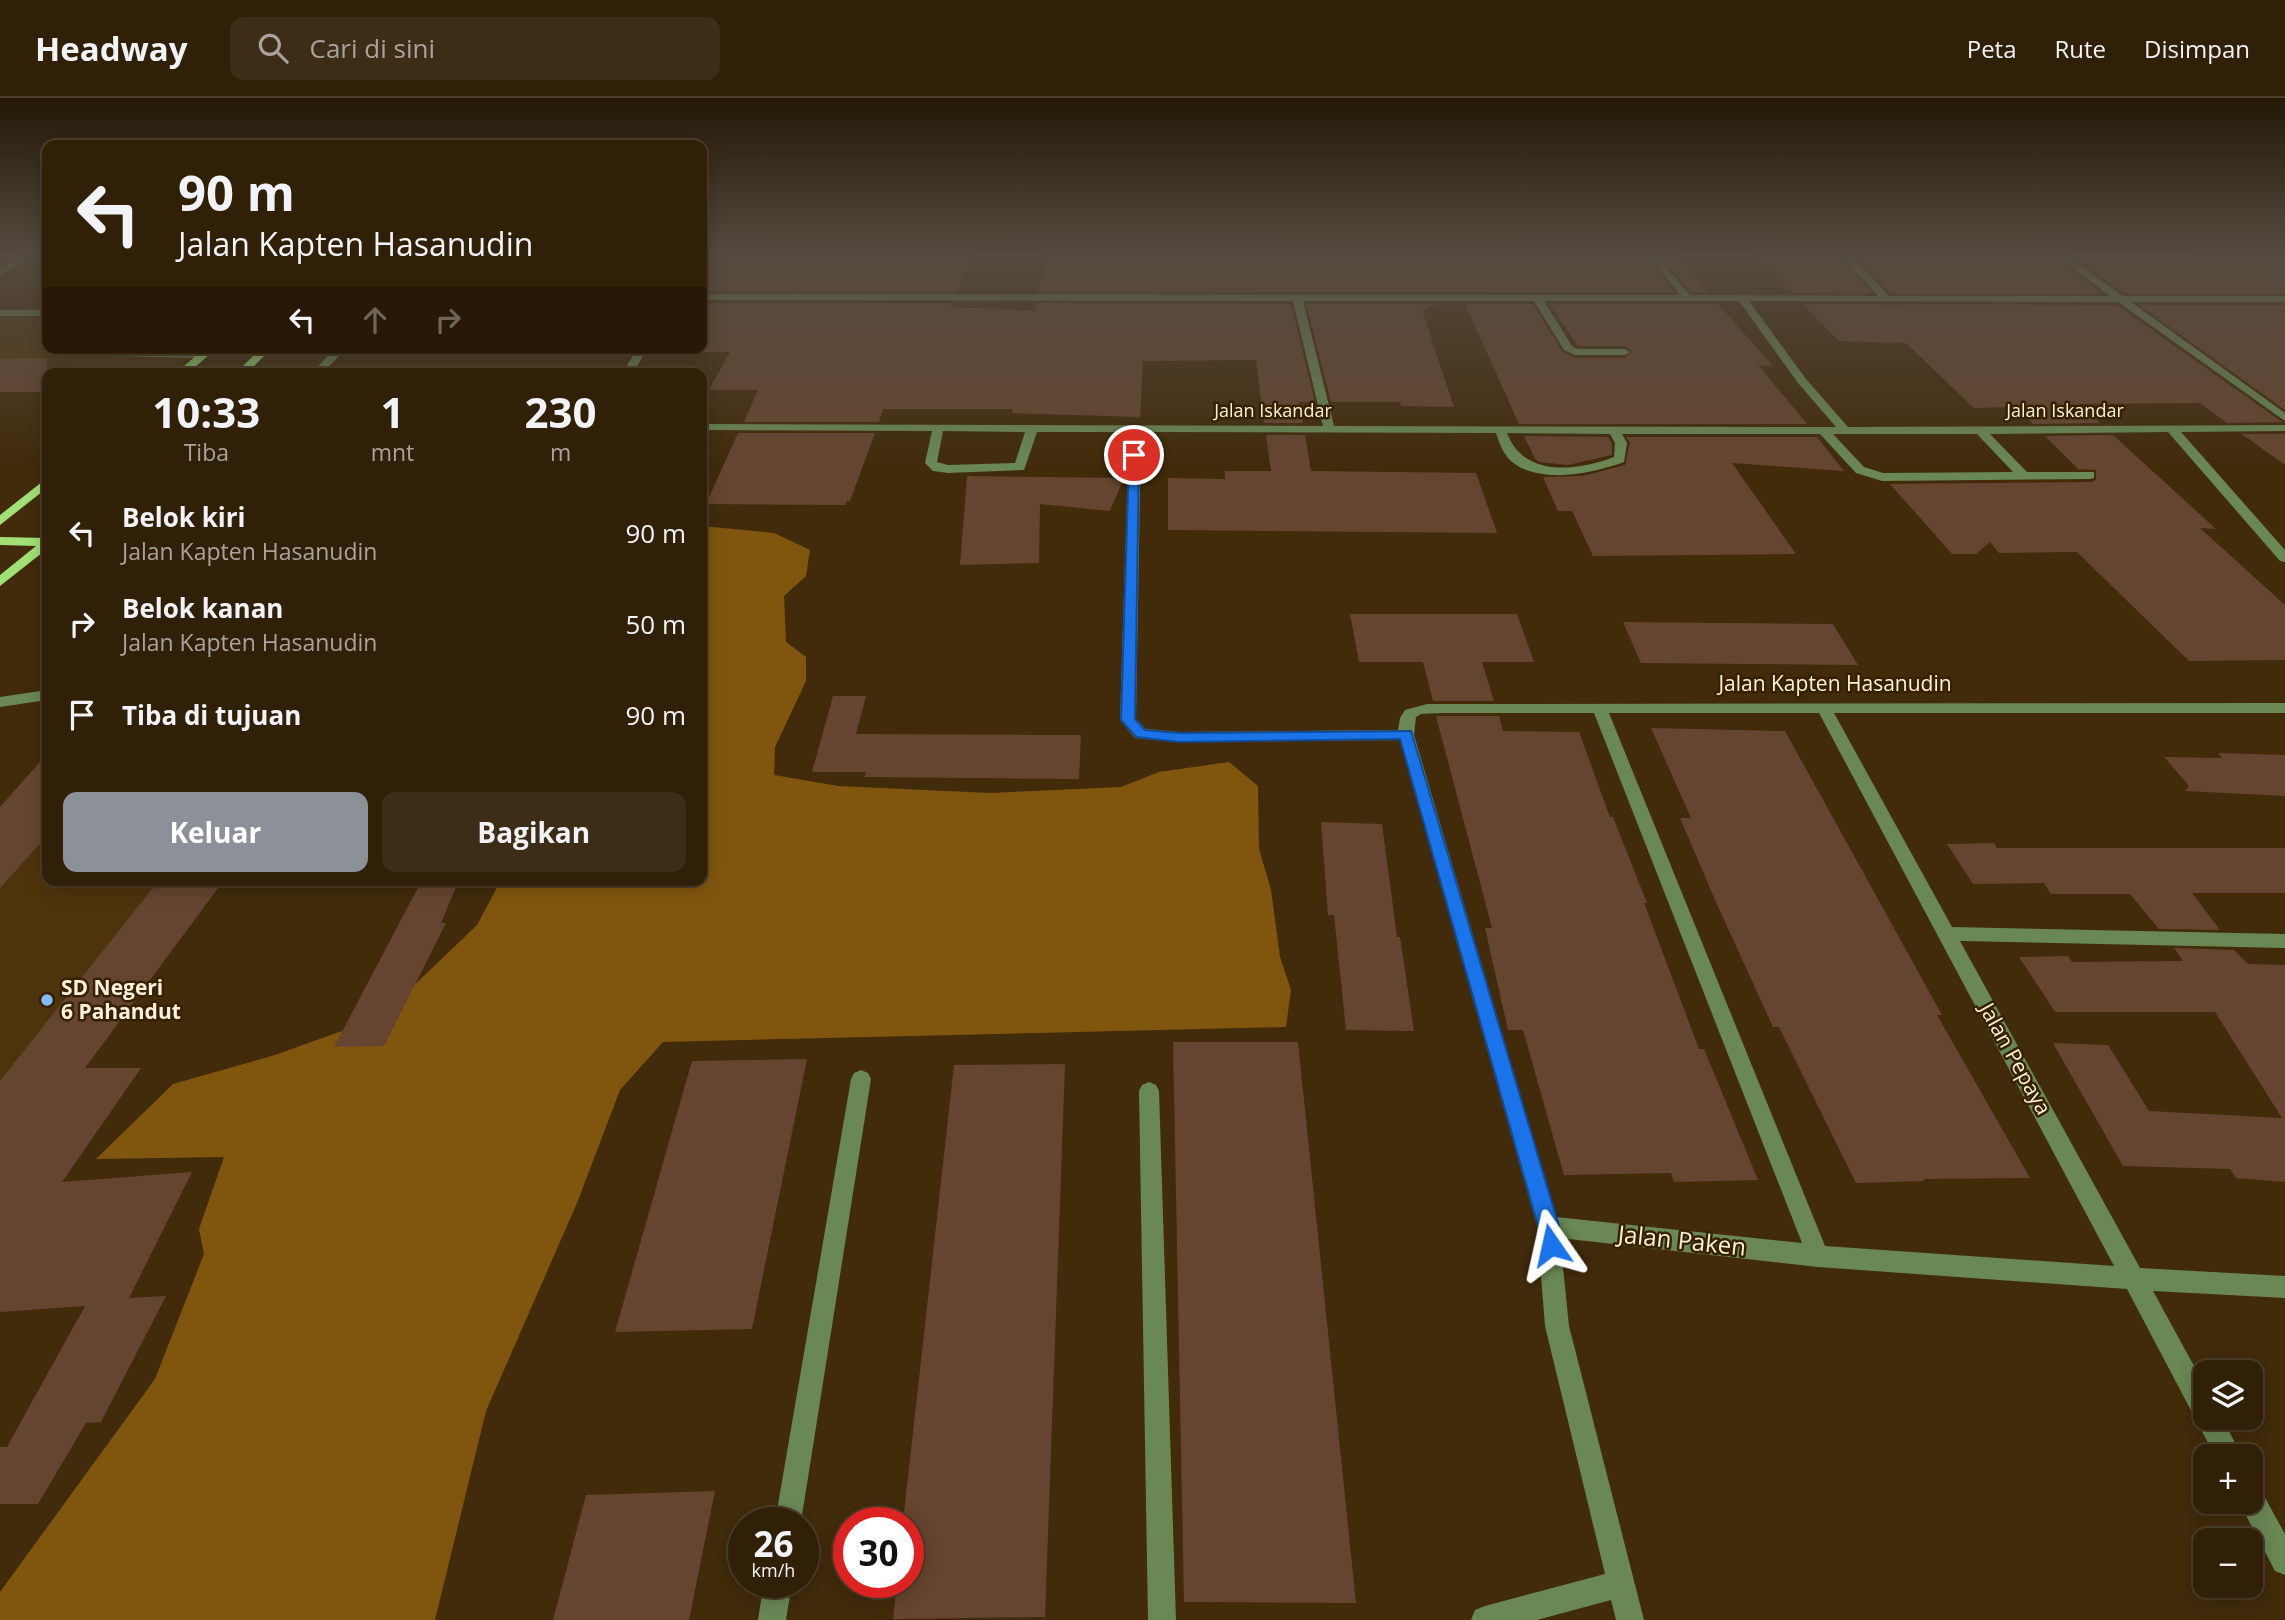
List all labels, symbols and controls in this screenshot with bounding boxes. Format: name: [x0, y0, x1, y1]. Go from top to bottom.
search box: [230, 17, 720, 80]
text: Headway: [35, 26, 188, 71]
icon: search: [254, 29, 292, 67]
text: Cari di sini: [310, 30, 435, 66]
text: Peta: [1967, 32, 2017, 65]
text: Rute: [2055, 32, 2106, 65]
text: Disimpan: [2144, 32, 2250, 65]
text: 90 m: [178, 159, 295, 225]
icon: left: [63, 168, 154, 259]
text: Jalan Kapten Hasanudin: [178, 222, 533, 265]
icon: left: [283, 301, 321, 339]
icon: ahead: [356, 301, 394, 339]
icon: right: [429, 301, 467, 339]
text: 10:33: [152, 383, 260, 440]
text: 1: [380, 383, 404, 440]
text: 230: [525, 383, 597, 440]
street label: Jalan Iskandar: [1212, 398, 1332, 422]
street label: Jalan Iskandar: [2004, 398, 2124, 422]
pin: [1104, 425, 1164, 485]
text: Tiba: [184, 436, 229, 468]
text: mnt: [371, 436, 414, 468]
text: m: [550, 436, 571, 468]
icon: arrive: [1115, 436, 1153, 474]
text: Belok kiri: [122, 499, 246, 535]
icon: left: [63, 514, 101, 552]
text: 90 m: [625, 515, 686, 551]
text: Jalan Kapten Hasanudin: [122, 535, 377, 567]
text: Belok kanan: [122, 590, 283, 626]
icon: right: [63, 605, 101, 643]
text: 50 m: [625, 606, 686, 642]
text: Jalan Kapten Hasanudin: [122, 626, 377, 658]
street label: Jalan Kapten Hasanudin: [1716, 669, 1952, 697]
icon: arrive: [63, 696, 101, 734]
text: Tiba di tujuan: [122, 697, 301, 733]
text: 90 m: [625, 697, 686, 733]
button: Keluar: [63, 792, 368, 872]
button: Bagikan: [382, 792, 686, 872]
place label: SD Negeri 6 Pahandut: [61, 973, 181, 1025]
marker: SD Negeri 6 Pahandut: [39, 992, 55, 1008]
street label: Jalan Pepaya: [1973, 996, 2058, 1119]
position arrow: [1514, 1208, 1588, 1282]
street label: Jalan Paken: [1614, 1216, 1748, 1263]
map controls: [2193, 1360, 2263, 1598]
button: layers: [2193, 1360, 2263, 1430]
button: +: [2193, 1444, 2263, 1514]
speed limit sign: 30: [833, 1507, 924, 1598]
text: 26: [753, 1520, 794, 1567]
button: −: [2193, 1528, 2263, 1598]
text: km/h: [752, 1558, 795, 1582]

